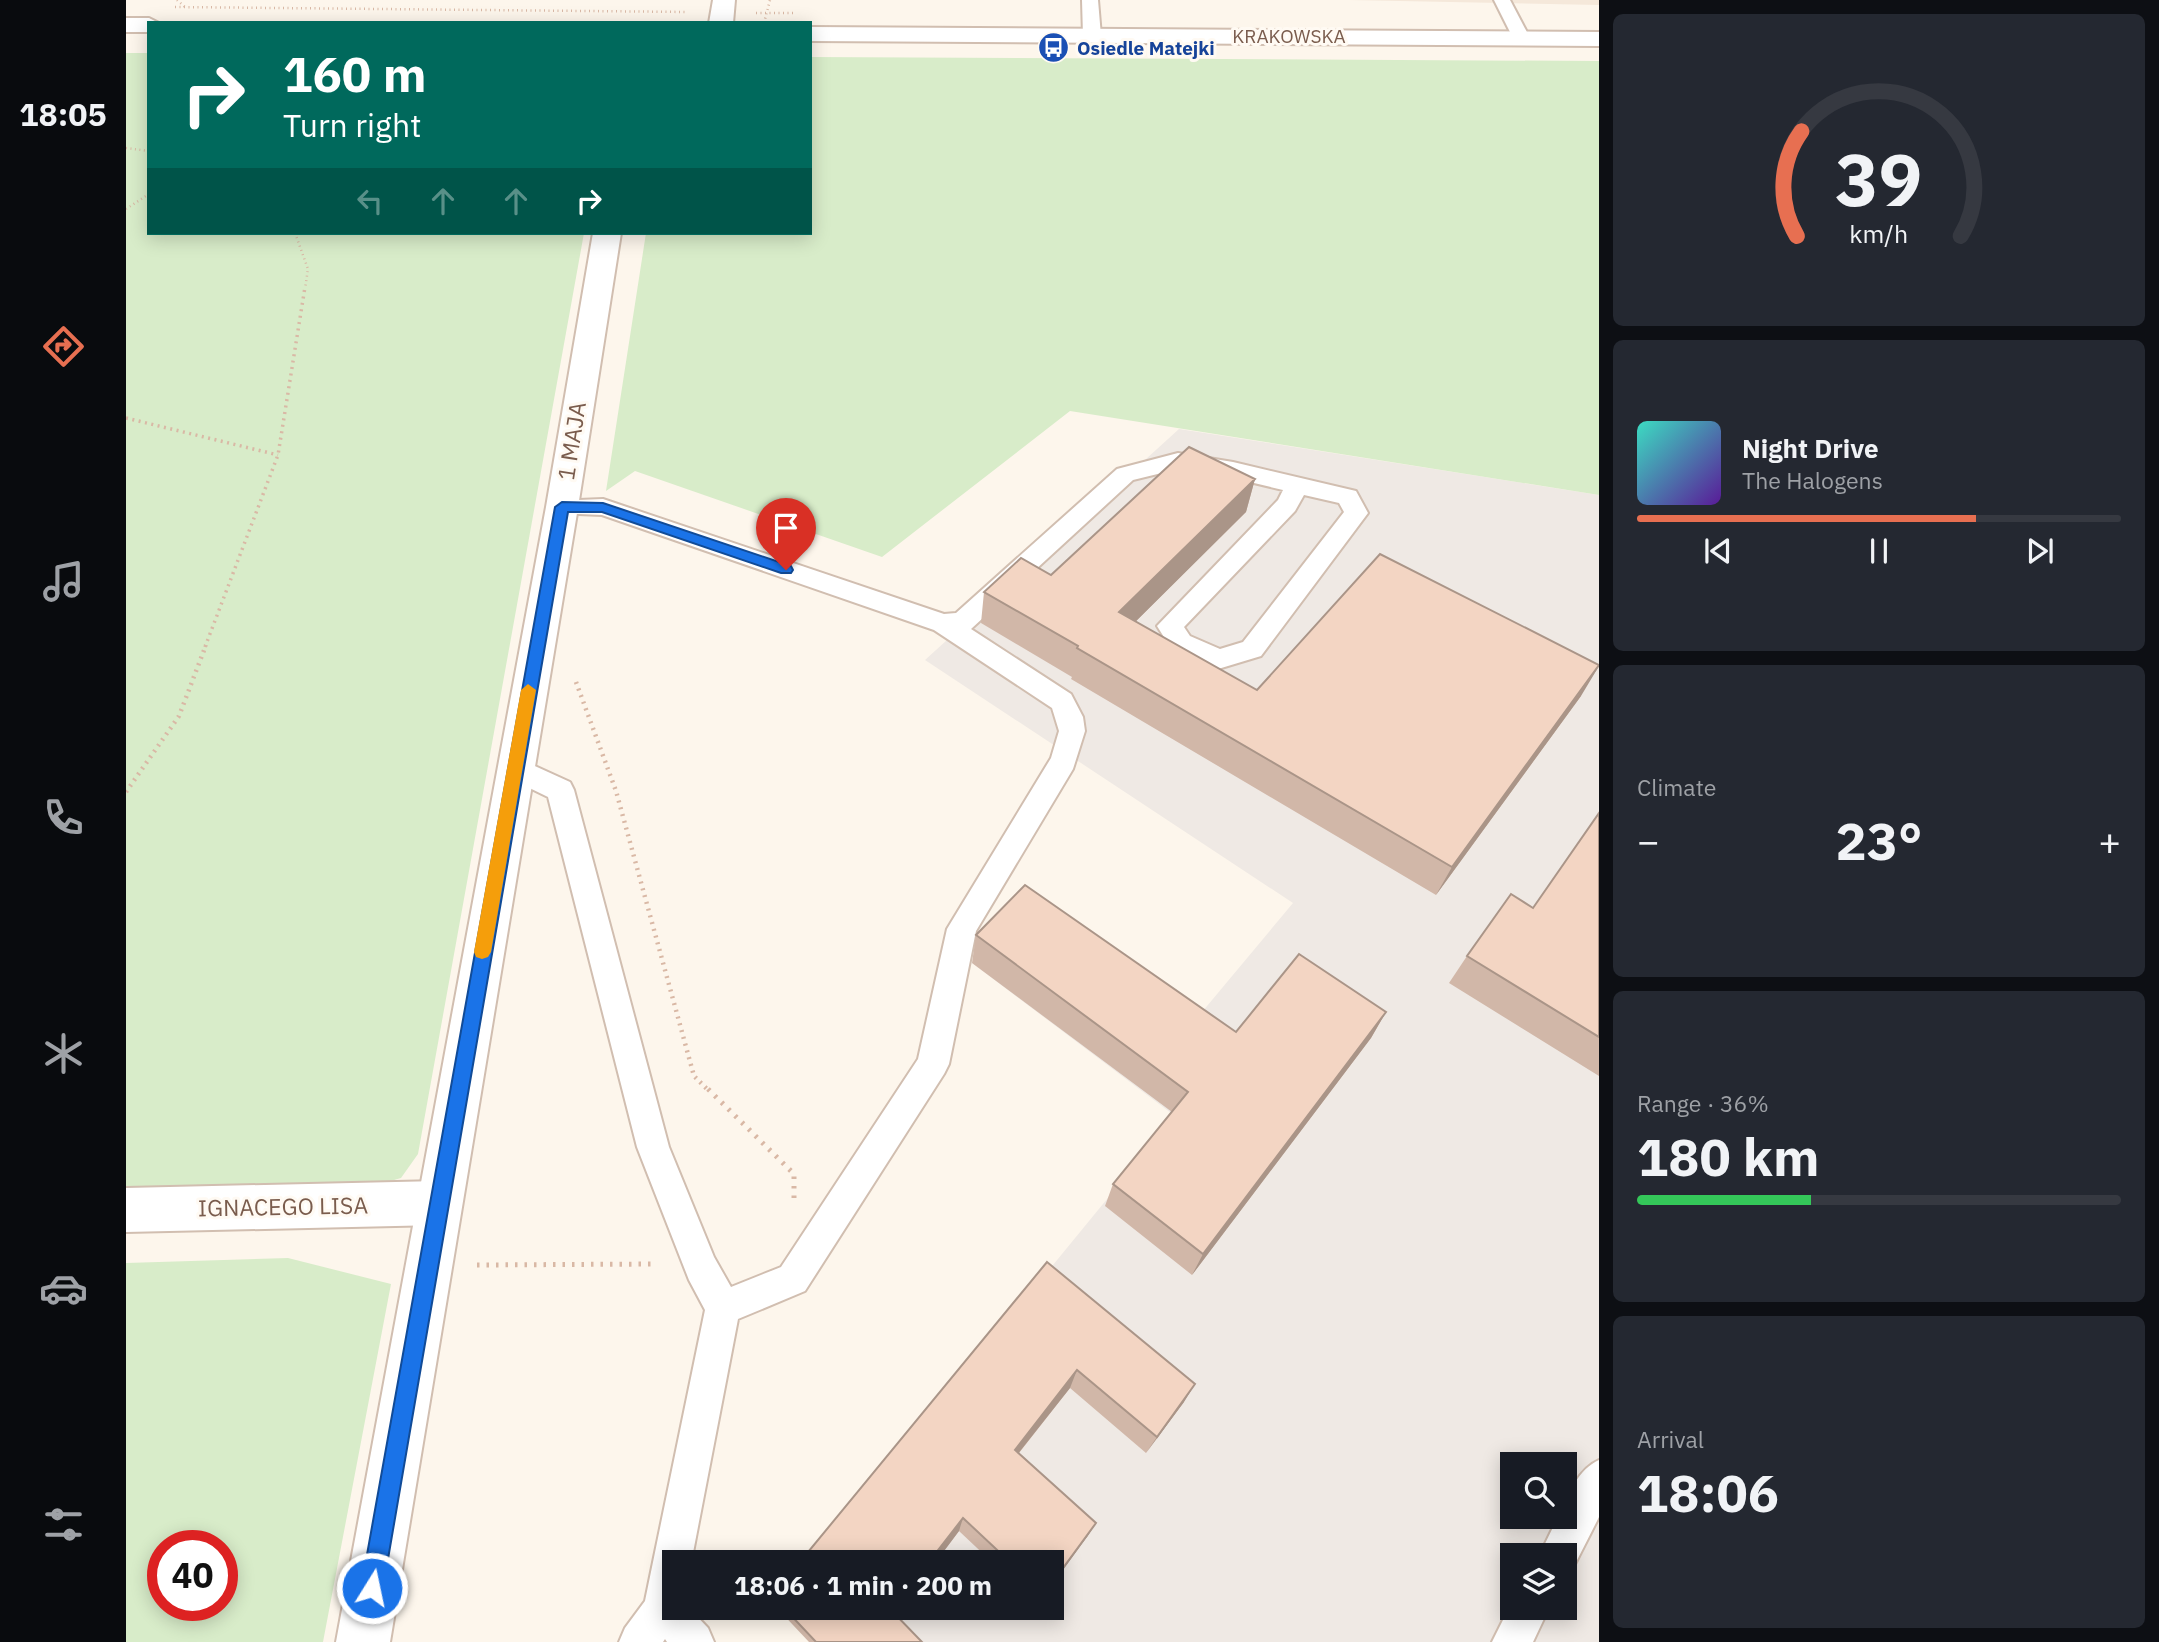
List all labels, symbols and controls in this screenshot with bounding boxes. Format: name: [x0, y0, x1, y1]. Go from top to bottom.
street label: KRAKOWSKA: [1232, 24, 1346, 48]
bus stop icon: Osiedle Matejki: [1037, 31, 1071, 65]
place label: Osiedle Matejki: [1077, 36, 1215, 60]
text: 160 m: [283, 42, 427, 105]
icon: right: [168, 49, 259, 140]
text: 18:05: [19, 93, 107, 135]
text: Turn right: [283, 104, 421, 146]
text: 39: [1835, 131, 1923, 226]
icon: left: [351, 182, 389, 220]
icon: ahead: [424, 182, 462, 220]
icon: ahead: [497, 182, 535, 220]
icon: right: [570, 182, 608, 220]
text: km/h: [1850, 217, 1908, 250]
icon: directions: [39, 322, 88, 371]
street label: 1 MAJA: [550, 399, 592, 482]
text: Night Drive: [1742, 431, 1879, 465]
text: The Halogens: [1742, 465, 1883, 495]
pin: [756, 498, 816, 570]
icon: arrive: [767, 509, 805, 547]
icon: previous: [1699, 532, 1737, 570]
icon: pause: [1860, 532, 1898, 570]
icon: next: [2021, 532, 2059, 570]
icon: music: [39, 557, 88, 606]
text: Climate: [1637, 772, 1716, 802]
icon: phone: [39, 793, 88, 842]
text: 23°: [1836, 807, 1922, 874]
text: −: [1637, 816, 1660, 865]
text: +: [2098, 816, 2121, 865]
icon: climate: [39, 1029, 88, 1078]
text: Range · 36%: [1637, 1088, 1769, 1118]
text: 180 km: [1637, 1123, 1819, 1190]
street label: IGNACEGO LISA: [198, 1190, 369, 1222]
icon: car: [39, 1264, 88, 1313]
text: Arrival: [1637, 1424, 1704, 1454]
map controls: [1500, 1452, 1577, 1620]
button: search: [1500, 1452, 1577, 1529]
text: 18:06: [1637, 1459, 1779, 1526]
icon: filters: [39, 1500, 88, 1549]
speed limit sign: 40: [147, 1530, 238, 1621]
button: layers: [1500, 1543, 1577, 1620]
position arrow: [335, 1551, 409, 1625]
text: 18:06 · 1 min · 200 m: [734, 1568, 992, 1602]

